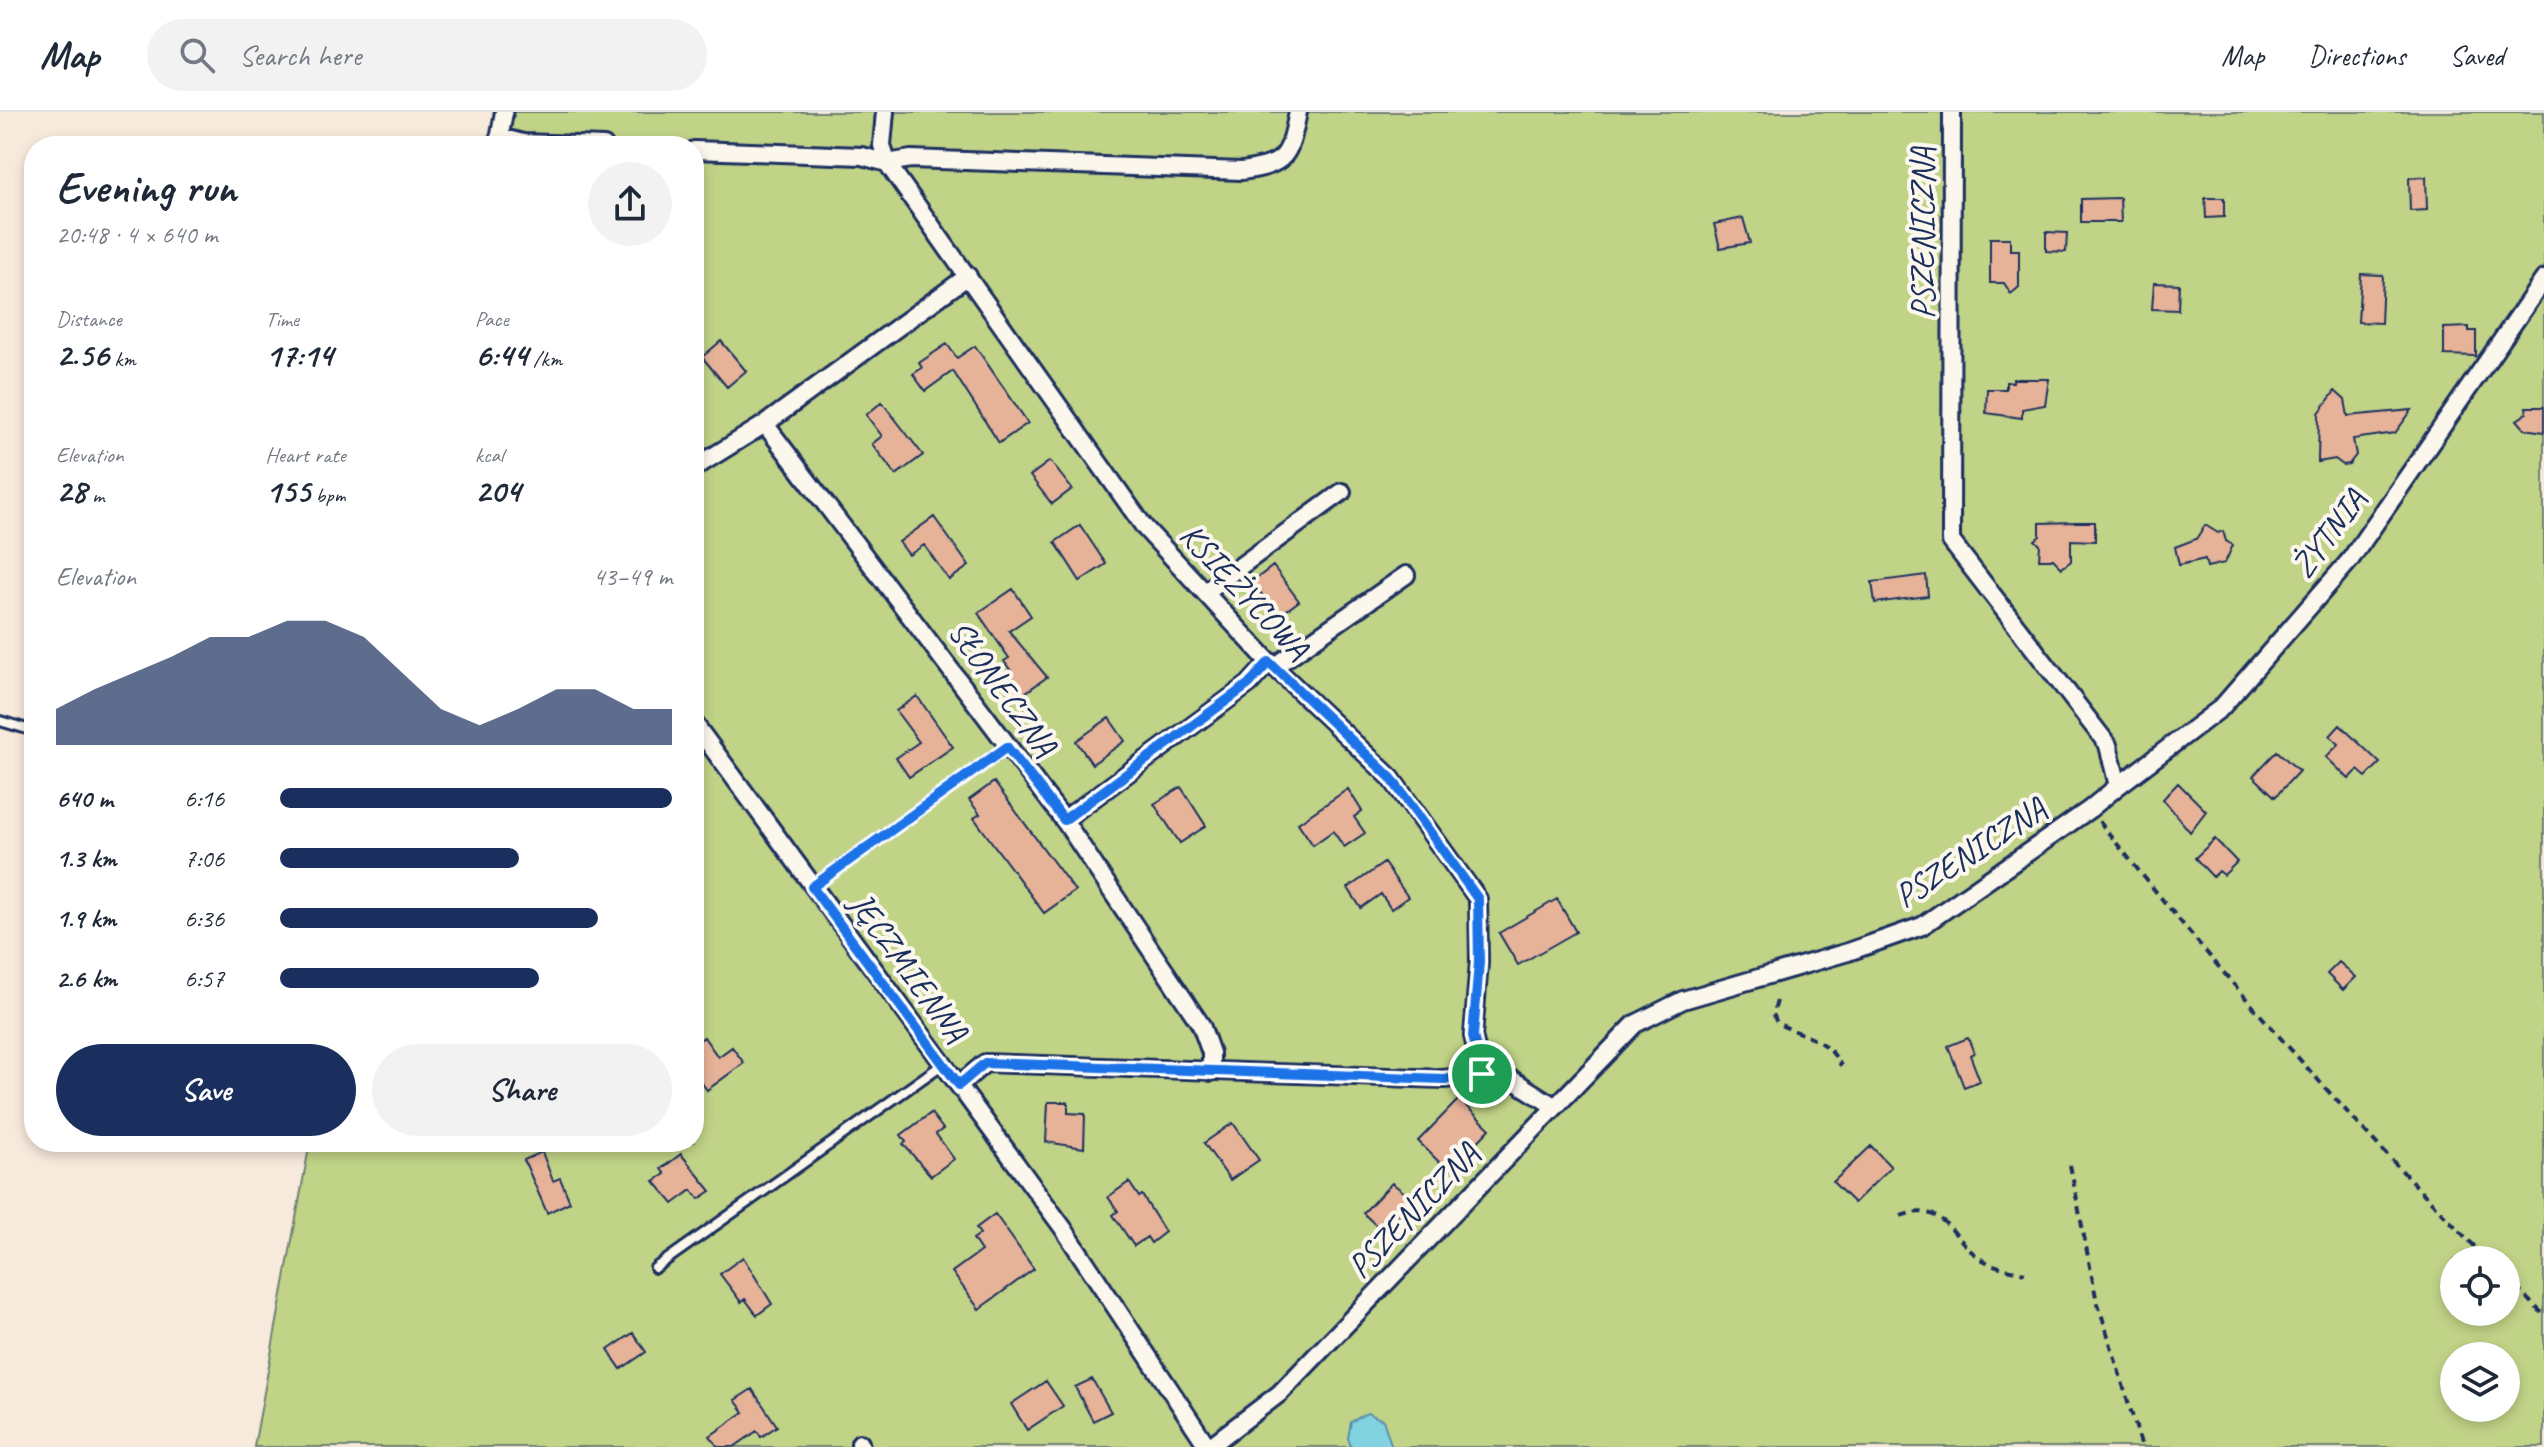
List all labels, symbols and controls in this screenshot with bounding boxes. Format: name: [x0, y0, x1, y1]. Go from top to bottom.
search box: [147, 19, 707, 91]
text: Map: [40, 32, 99, 79]
icon: search: [175, 33, 219, 77]
text: Search here: [239, 36, 361, 74]
text: Map: [2221, 38, 2264, 73]
text: Directions: [2308, 38, 2406, 73]
text: Saved: [2450, 38, 2504, 73]
street label: PSZENICZNA: [1901, 146, 1944, 319]
text: Evening run: [56, 160, 236, 215]
button: share: [588, 162, 672, 246]
text: 20:48 · 4 × 640 m: [56, 218, 217, 251]
text: Distance: [56, 305, 122, 333]
text: Time: [265, 305, 299, 333]
text: Pace: [475, 305, 509, 333]
text: 2.56: [56, 333, 109, 376]
text: 17:14: [265, 333, 333, 376]
text: 6:44: [475, 333, 528, 376]
text: km: [109, 345, 136, 373]
text: /km: [528, 345, 562, 373]
text: Elevation: [56, 441, 124, 469]
text: Heart rate: [265, 441, 346, 469]
text: kcal: [475, 441, 504, 469]
text: 28: [56, 469, 87, 512]
text: 155: [265, 469, 310, 512]
text: 204: [475, 469, 521, 512]
street label: ŻYTNIA: [2281, 479, 2376, 586]
text: m: [87, 481, 104, 509]
text: bpm: [310, 481, 346, 509]
street label: KSIĘŻYCOWA: [1171, 514, 1320, 669]
text: Elevation: [56, 560, 136, 593]
text: 43–49 m: [593, 560, 672, 593]
street label: SŁONECZNA: [939, 611, 1067, 765]
text: 640 m: [56, 782, 113, 815]
text: 6:16: [184, 782, 224, 815]
street label: PSZENICZNA: [1886, 787, 2055, 917]
text: 1.3 km: [56, 842, 116, 875]
text: 7:06: [184, 842, 224, 875]
street label: JĘCZMIENNA: [839, 882, 978, 1051]
text: 1.9 km: [56, 902, 116, 935]
text: 6:36: [184, 902, 224, 935]
text: 2.6 km: [56, 962, 117, 995]
text: 6:57: [184, 962, 224, 995]
pin: [1448, 1040, 1516, 1108]
button: Save: [56, 1044, 356, 1136]
button: Share: [372, 1044, 672, 1136]
icon: arrive: [1460, 1052, 1504, 1096]
street label: PSZENICZNA: [1338, 1132, 1489, 1287]
map controls: [2440, 1246, 2520, 1422]
button: locate: [2440, 1246, 2520, 1326]
button: layers: [2440, 1342, 2520, 1422]

